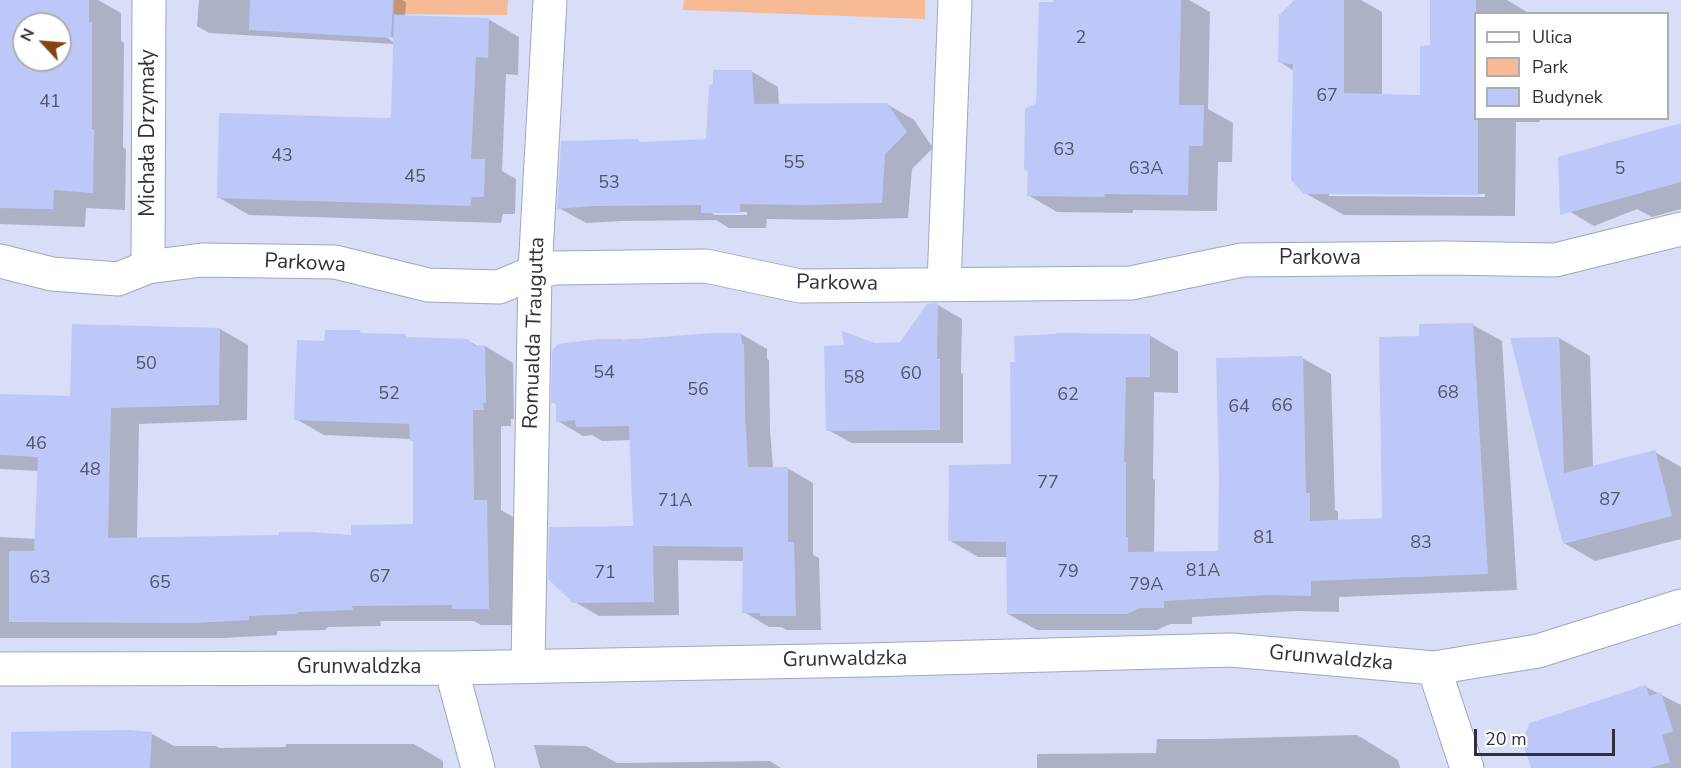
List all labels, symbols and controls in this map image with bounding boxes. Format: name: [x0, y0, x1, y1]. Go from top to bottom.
north arrow: [12, 12, 72, 72]
legend: [1474, 12, 1669, 120]
text: N: [15, 25, 40, 45]
text: Ulica: [1532, 25, 1572, 49]
house number: 2: [1076, 28, 1086, 50]
street label: Michała Drzymały: [136, 49, 162, 217]
text: Park: [1532, 55, 1568, 79]
text: Budynek: [1532, 85, 1603, 109]
house number: 67: [1316, 86, 1338, 108]
house number: 41: [39, 92, 61, 114]
house number: 63: [1053, 140, 1075, 162]
house number: 43: [271, 146, 293, 168]
house number: 55: [783, 153, 805, 175]
house number: 63A: [1129, 159, 1163, 181]
house number: 5: [1615, 159, 1625, 181]
house number: 45: [404, 167, 426, 189]
house number: 53: [598, 173, 620, 195]
street label: Romualda Traugutta: [519, 236, 551, 430]
street label: Parkowa: [1279, 246, 1361, 272]
street label: Parkowa: [264, 249, 346, 279]
street label: Parkowa: [796, 271, 878, 297]
house number: 50: [135, 354, 157, 376]
house number: 54: [593, 363, 615, 385]
house number: 60: [900, 364, 922, 386]
house number: 58: [843, 368, 865, 390]
house number: 56: [687, 380, 709, 402]
house number: 68: [1437, 383, 1459, 405]
house number: 52: [378, 384, 400, 406]
house number: 62: [1057, 385, 1079, 407]
house number: 66: [1271, 396, 1293, 418]
house number: 64: [1228, 397, 1250, 419]
house number: 46: [25, 434, 47, 456]
house number: 48: [79, 460, 101, 482]
house number: 77: [1037, 473, 1059, 495]
house number: 87: [1599, 490, 1621, 512]
house number: 71A: [658, 491, 692, 513]
house number: 81: [1253, 528, 1275, 550]
house number: 83: [1410, 533, 1432, 555]
house number: 81A: [1186, 561, 1220, 583]
house number: 79: [1057, 562, 1079, 584]
house number: 71: [594, 563, 616, 585]
house number: 67: [369, 567, 391, 589]
house number: 63: [29, 568, 51, 590]
house number: 65: [149, 573, 171, 595]
house number: 79A: [1129, 575, 1163, 597]
street label: Grunwaldzka: [1268, 641, 1394, 677]
street label: Grunwaldzka: [783, 646, 907, 674]
street label: Grunwaldzka: [297, 655, 421, 681]
scale bar: [1477, 717, 1618, 755]
text: 20 m: [1485, 727, 1527, 751]

